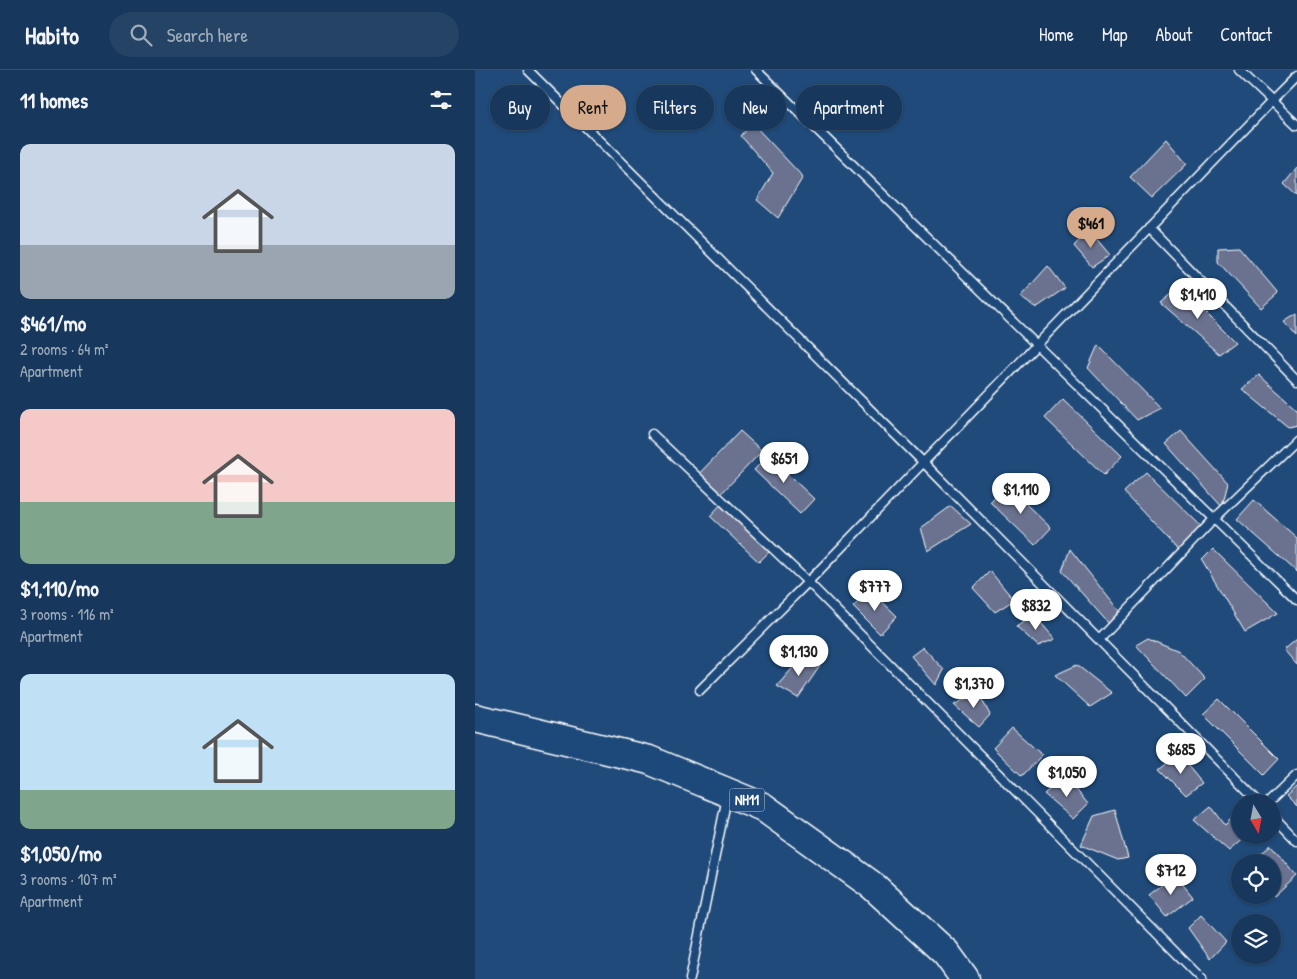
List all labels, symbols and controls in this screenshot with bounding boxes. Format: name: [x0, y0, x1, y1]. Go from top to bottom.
search box: [109, 12, 459, 57]
text: Habito: [25, 19, 79, 51]
icon: search: [127, 21, 155, 49]
text: Search here: [167, 22, 248, 48]
text: Home: [1039, 22, 1074, 47]
text: Map: [1102, 22, 1127, 47]
text: About: [1155, 22, 1192, 47]
text: Contact: [1220, 22, 1272, 47]
chip: Buy: [490, 85, 550, 130]
chip: Rent: [560, 85, 626, 130]
chip: Filters: [636, 85, 714, 130]
chip: New: [724, 85, 786, 130]
chip: Apartment: [796, 85, 902, 130]
text: 11 homes: [20, 86, 88, 115]
icon: filters: [427, 86, 455, 114]
icon: home: [193, 176, 283, 266]
pin: $461: [1061, 206, 1121, 249]
text: $461: [1078, 212, 1104, 234]
pin: $1,410: [1157, 278, 1239, 320]
text: $1,410: [1180, 283, 1216, 305]
text: $461/mo: [20, 309, 86, 338]
text: 2 rooms · 64 m²: [20, 338, 108, 360]
text: Apartment: [20, 360, 83, 382]
icon: home: [193, 441, 283, 531]
pin: $651: [754, 442, 814, 484]
text: $651: [770, 447, 798, 469]
pin: $1,110: [980, 472, 1062, 515]
text: $1,110: [1003, 478, 1039, 500]
pin: $777: [845, 570, 905, 612]
text: $1,110/mo: [20, 574, 99, 603]
text: $777: [859, 575, 891, 597]
pin: $832: [1006, 588, 1066, 631]
text: $832: [1021, 594, 1051, 616]
text: 3 rooms · 116 m²: [20, 603, 114, 625]
text: Apartment: [20, 625, 83, 647]
pin: $1,130: [758, 634, 840, 677]
text: $1,130: [780, 640, 818, 662]
pin: $1,370: [933, 666, 1015, 709]
text: $1,370: [954, 672, 994, 694]
icon: home: [193, 706, 283, 796]
pin: $685: [1151, 732, 1211, 775]
text: $685: [1167, 738, 1195, 760]
pin: $1,050: [1026, 756, 1108, 798]
text: $1,050: [1048, 761, 1086, 783]
road number: NH11: [729, 788, 765, 812]
north arrow: [1231, 794, 1281, 844]
map controls: [1231, 794, 1281, 964]
text: $1,050/mo: [20, 839, 102, 868]
pin: $712: [1141, 854, 1201, 896]
button: locate: [1231, 854, 1281, 904]
text: $712: [1156, 859, 1186, 881]
text: 3 rooms · 107 m²: [20, 868, 117, 890]
text: Apartment: [20, 890, 83, 912]
button: layers: [1231, 914, 1281, 964]

